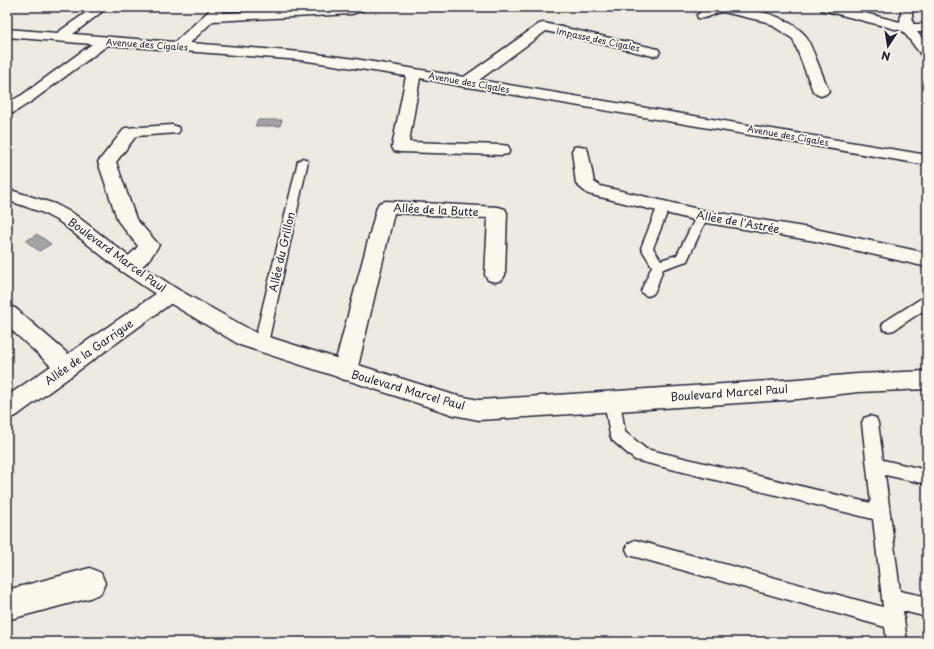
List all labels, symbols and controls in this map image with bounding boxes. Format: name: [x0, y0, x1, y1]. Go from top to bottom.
street label: Impasse des Cigales: [555, 23, 641, 55]
north arrow: [868, 26, 908, 66]
street label: Avenue des Cigales: [106, 34, 189, 54]
text: N: [880, 47, 892, 65]
street label: Avenue des Cigales: [427, 68, 511, 96]
street label: Avenue des Cigales: [746, 121, 830, 149]
street label: Allée de la Butte: [393, 199, 479, 220]
street label: Allée de l'Astrée: [695, 206, 781, 237]
street label: Allée du Grillon: [264, 210, 299, 294]
street label: Boulevard Marcel Paul: [65, 213, 170, 296]
street label: Allée de la Garrigue: [41, 314, 137, 389]
street label: Boulevard Marcel Paul: [349, 365, 467, 414]
street label: Boulevard Marcel Paul: [670, 380, 788, 405]

